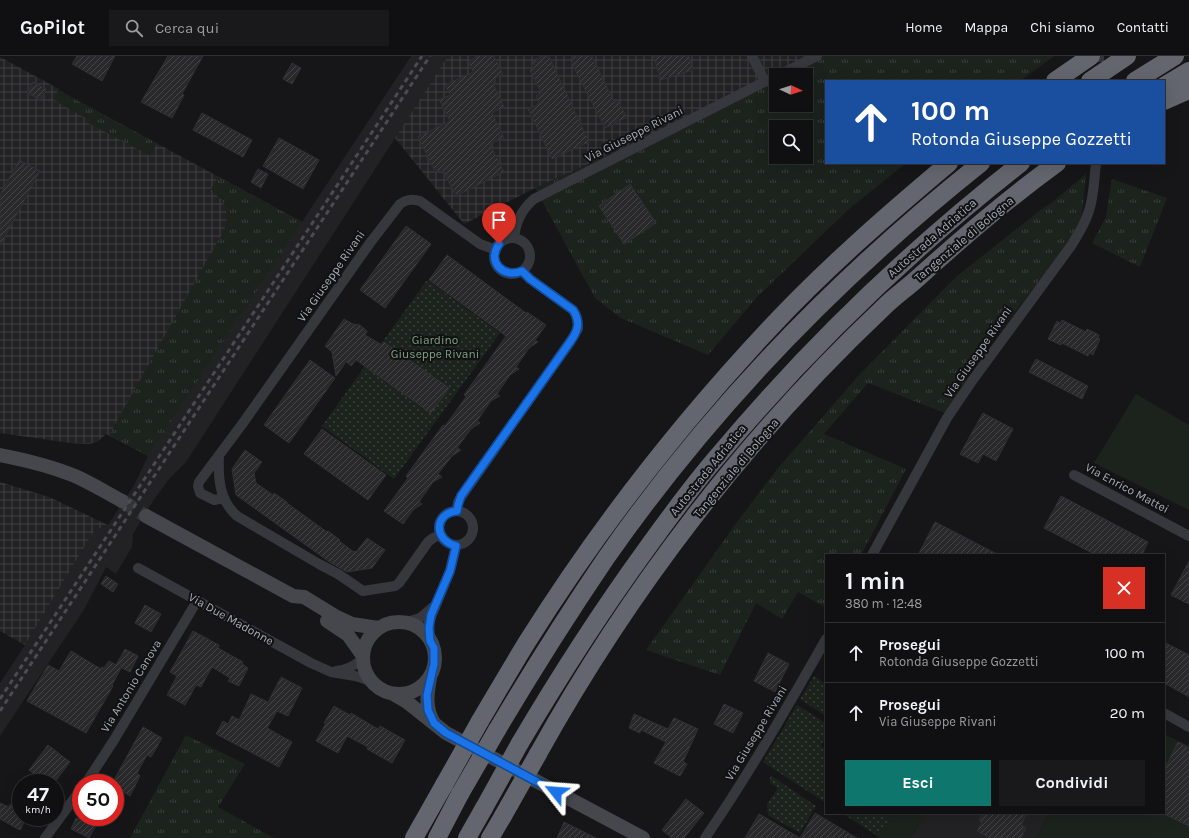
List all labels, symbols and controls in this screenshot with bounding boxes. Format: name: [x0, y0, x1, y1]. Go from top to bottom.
search box: [109, 10, 389, 46]
text: GoPilot: [20, 17, 85, 39]
icon: search: [123, 17, 145, 39]
text: Cerca qui: [155, 19, 219, 37]
text: Home: [905, 19, 942, 36]
text: Mappa: [964, 19, 1008, 36]
text: Chi siamo: [1030, 19, 1095, 36]
text: Contatti: [1117, 19, 1169, 36]
north arrow: [769, 68, 813, 112]
map controls: [769, 68, 813, 164]
text: 100 m: [911, 94, 990, 127]
icon: ahead: [845, 96, 897, 148]
street label: Via Giuseppe Rivani: [583, 103, 685, 165]
button: search: [769, 120, 813, 164]
text: Rotonda Giuseppe Gozzetti: [911, 128, 1132, 150]
street label: Tangenziale di Bologna: [911, 193, 1017, 285]
street label: Autostrada Adriatica: [885, 196, 979, 280]
pin: [482, 203, 516, 244]
icon: arrive: [488, 209, 510, 231]
street label: Via Giuseppe Rivani: [294, 228, 368, 324]
street label: Via Giuseppe Rivani: [941, 304, 1015, 400]
park label: Giardino Giuseppe Rivani: [391, 333, 479, 361]
street label: Tangenziale di Bologna: [690, 415, 782, 521]
street label: Autostrada Adriatica: [667, 422, 749, 518]
street label: Via Enrico Mattei: [1083, 460, 1171, 516]
text: 1 min: [845, 567, 905, 595]
button: close: [1103, 567, 1145, 609]
street label: Via Due Madonne: [186, 590, 276, 648]
text: 380 m · 12:48: [845, 596, 922, 611]
text: Prosegui: [879, 636, 941, 654]
street label: Via Antonio Canova: [98, 637, 164, 735]
icon: ahead: [845, 642, 867, 664]
text: 100 m: [1105, 644, 1145, 662]
text: Rotonda Giuseppe Gozzetti: [879, 654, 1039, 669]
street label: Via Giuseppe Rivani: [722, 683, 790, 783]
text: Prosegui: [879, 696, 941, 714]
icon: ahead: [845, 702, 867, 724]
text: 20 m: [1110, 704, 1145, 722]
text: Via Giuseppe Rivani: [879, 714, 996, 729]
button: Esci: [845, 760, 991, 806]
button: Condividi: [999, 760, 1145, 806]
position arrow: [535, 771, 577, 813]
speed limit sign: 50: [72, 774, 124, 826]
text: 47: [27, 783, 49, 806]
text: km/h: [25, 804, 51, 816]

